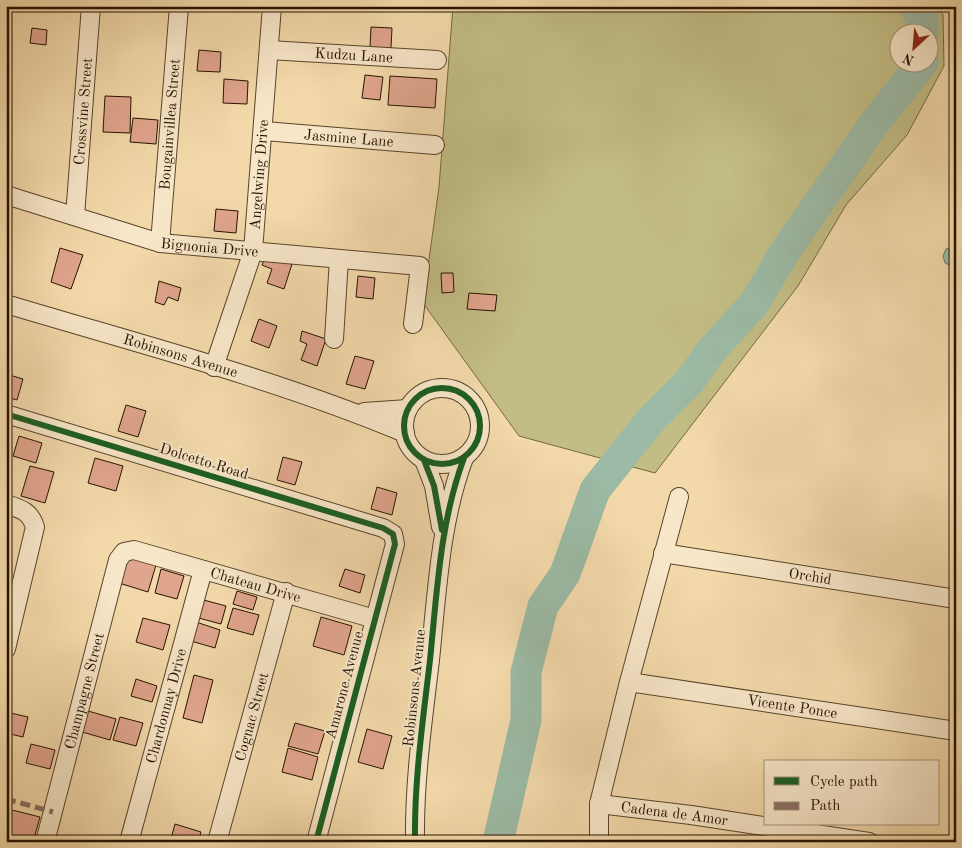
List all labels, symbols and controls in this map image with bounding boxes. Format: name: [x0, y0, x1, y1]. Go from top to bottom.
north arrow: [890, 22, 940, 72]
street label: Kudzu Lane: [314, 47, 393, 66]
text: N: [901, 50, 917, 67]
street label: Crossvine Street: [73, 57, 96, 166]
street label: Bougainvillea Street: [158, 58, 184, 191]
street label: Angelwing Drive: [249, 119, 272, 231]
street label: Jasmine Lane: [303, 128, 394, 151]
street label: Bignonia Drive: [160, 237, 259, 261]
street label: Robinsons Avenue: [121, 333, 239, 381]
street label: Dolcetto Road: [157, 442, 250, 483]
street label: Chateau Drive: [208, 566, 302, 606]
street label: Orchid: [787, 567, 833, 588]
street label: Robinsons Avenue: [402, 628, 429, 748]
street label: Amarone Avenue: [324, 630, 367, 741]
street label: Champagne Street: [63, 631, 108, 751]
street label: Chardonnay Drive: [145, 647, 190, 766]
street label: Cognac Street: [234, 671, 272, 763]
street label: Vicente Ponce: [746, 694, 838, 722]
legend: [764, 760, 940, 826]
text: Cycle path: [810, 775, 878, 790]
text: Path: [810, 799, 840, 814]
street label: Cadena de Amor: [620, 801, 729, 829]

